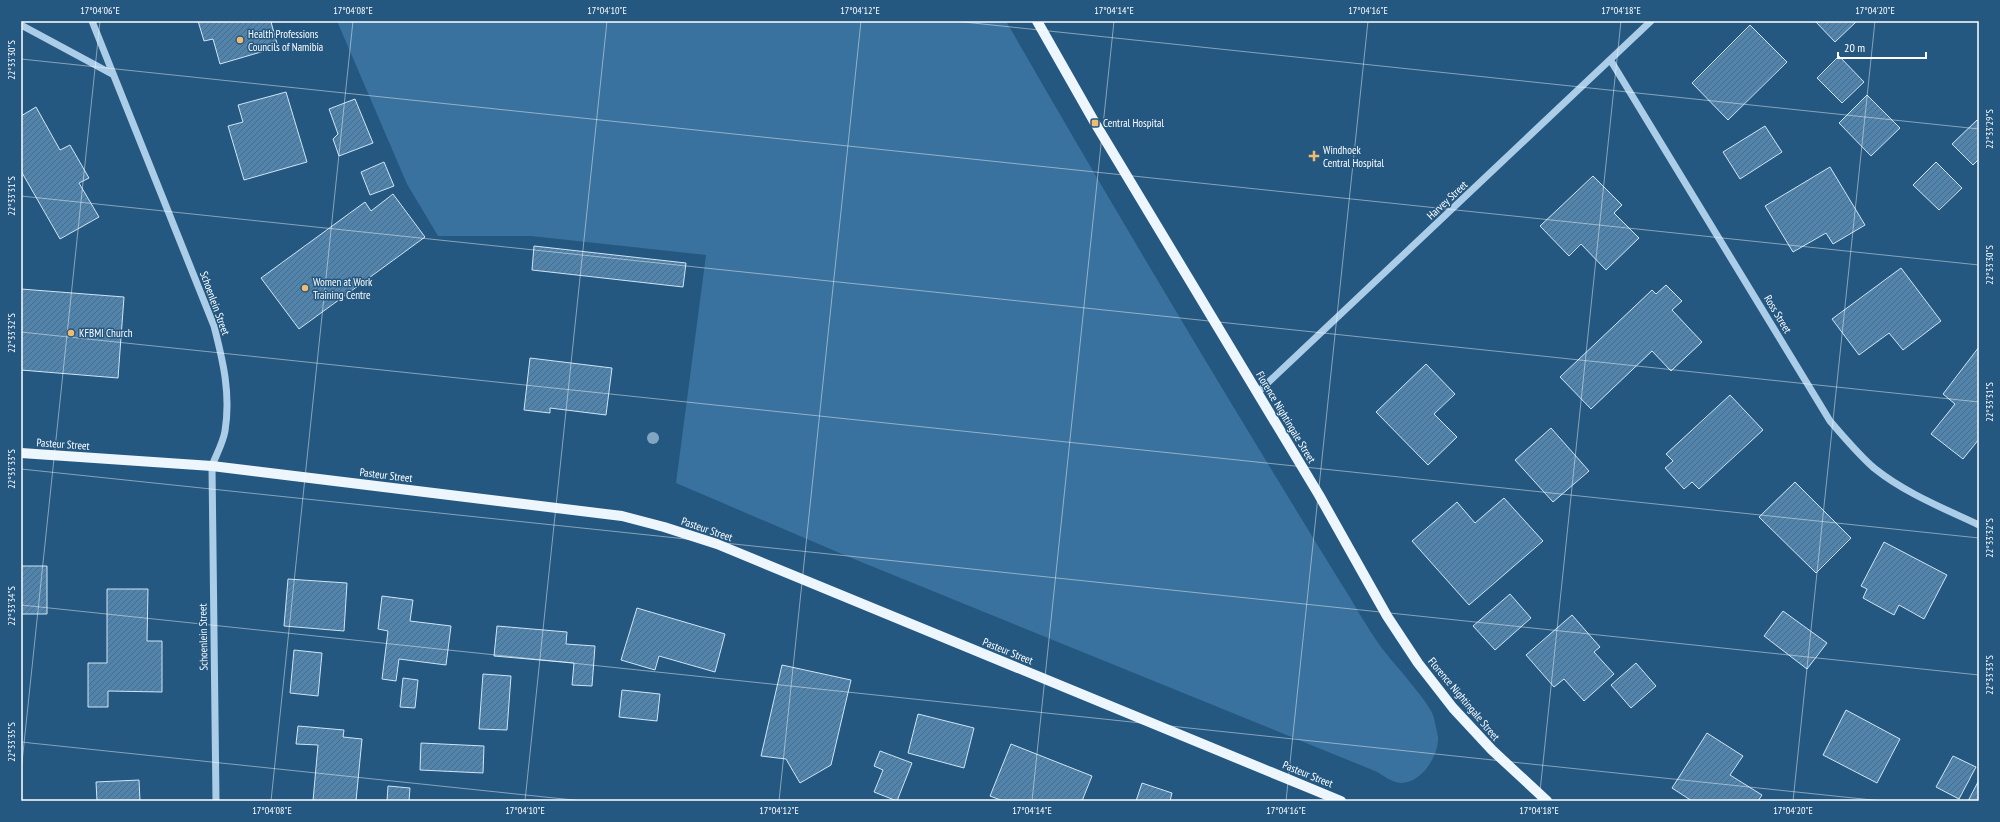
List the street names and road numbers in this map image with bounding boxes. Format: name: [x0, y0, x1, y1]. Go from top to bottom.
street label: Harvey Street: [1424, 178, 1470, 222]
street label: Schoenlein Street: [197, 269, 233, 337]
street label: Ross Street: [1761, 292, 1795, 336]
street label: Florence Nightingale Street: [1253, 369, 1319, 465]
street label: Pasteur Street: [36, 435, 90, 453]
street label: Pasteur Street: [359, 465, 413, 485]
street label: Pasteur Street: [680, 514, 734, 544]
street label: Schoenlein Street: [195, 603, 211, 671]
street label: Pasteur Street: [981, 635, 1035, 667]
street label: Florence Nightingale Street: [1425, 655, 1503, 743]
street label: Pasteur Street: [1281, 758, 1335, 790]

